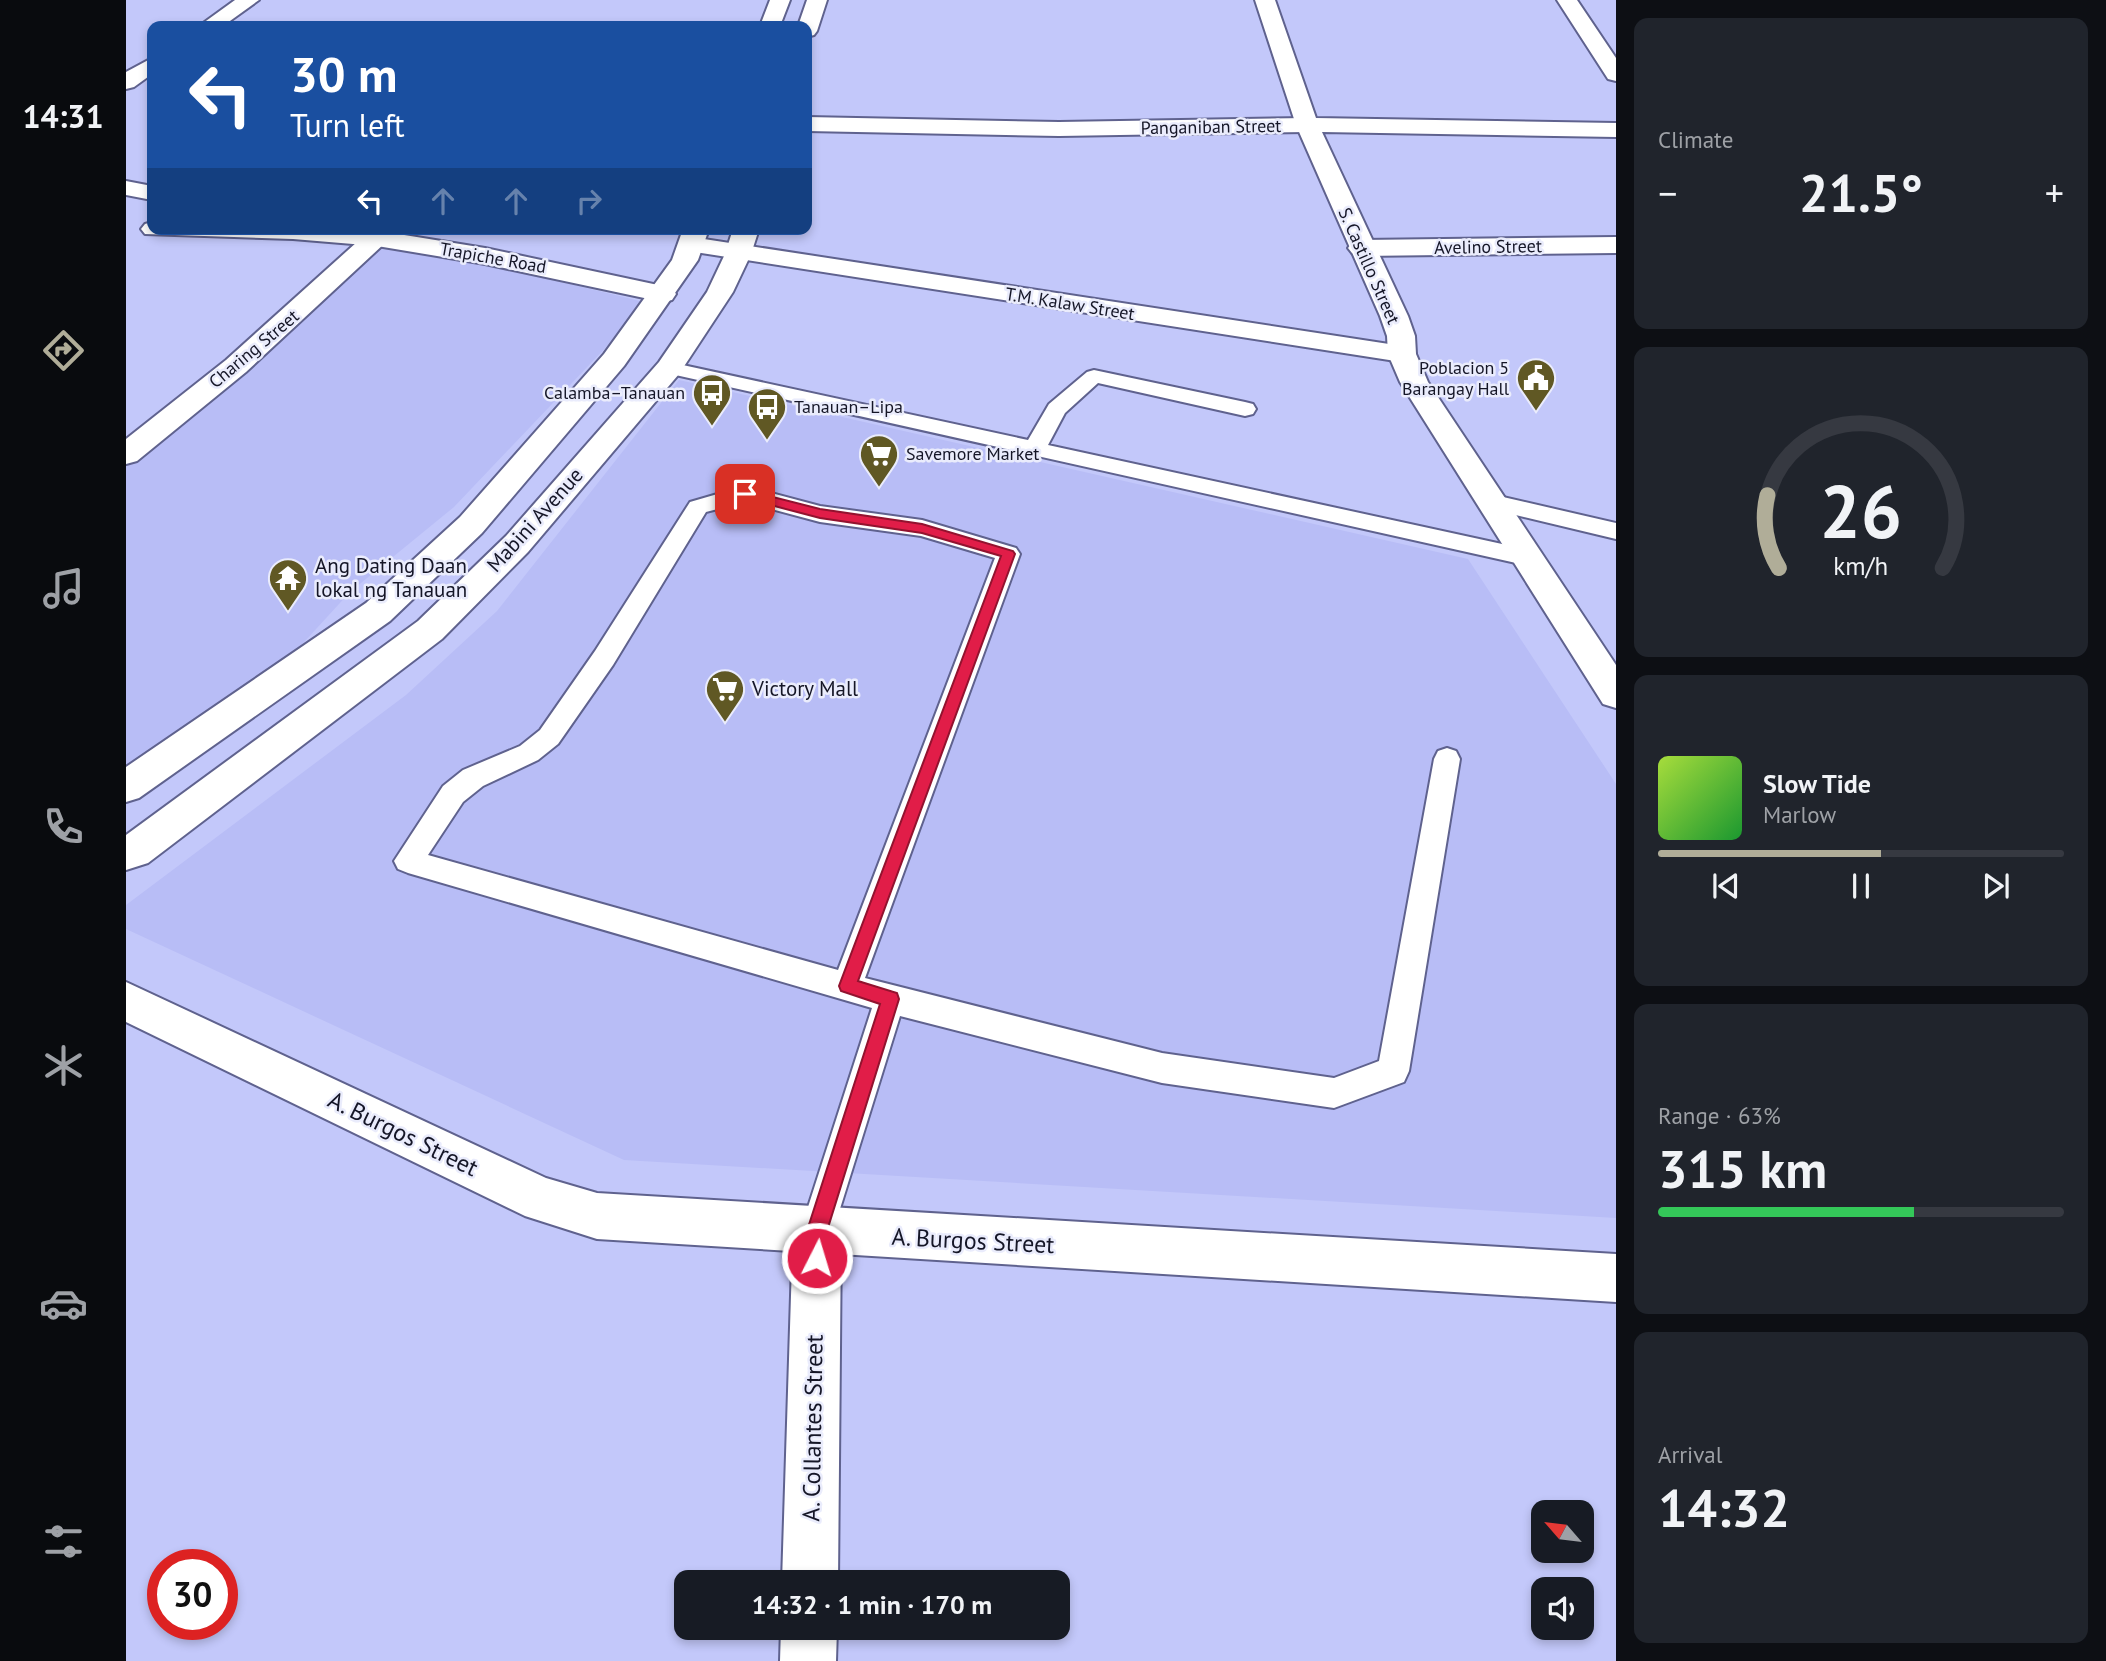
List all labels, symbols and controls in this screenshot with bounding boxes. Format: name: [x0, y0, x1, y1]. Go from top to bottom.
text: 30 m: [290, 42, 397, 106]
icon: left: [175, 49, 266, 140]
text: 14:31: [22, 95, 104, 137]
text: Turn left: [290, 104, 405, 146]
street label: Panganiban Street: [1140, 114, 1282, 139]
text: Climate: [1658, 125, 1733, 154]
text: 21.5°: [1799, 159, 1923, 226]
text: −: [1658, 168, 1677, 217]
text: +: [2045, 168, 2064, 217]
icon: left: [351, 182, 389, 220]
icon: ahead: [424, 182, 462, 220]
icon: ahead: [497, 182, 535, 220]
icon: right: [570, 182, 608, 220]
street label: S. Castillo Street: [1333, 204, 1405, 328]
street label: Avelino Street: [1434, 234, 1542, 259]
street label: Trapiche Road: [438, 237, 548, 278]
street label: T.M. Kalaw Street: [1004, 282, 1136, 325]
street label: Charing Street: [204, 304, 303, 393]
icon: directions: [39, 326, 88, 375]
place label: Poblacion 5 Barangay Hall: [1402, 356, 1510, 400]
public building icon: Poblacion 5 Barangay Hall: [1515, 357, 1557, 412]
bus stop icon: Calamba–Tanauan: [691, 372, 733, 427]
place label: Calamba–Tanauan: [544, 381, 685, 404]
bus stop icon: Tanauan–Lipa: [746, 386, 788, 441]
place label: Tanauan–Lipa: [794, 395, 903, 418]
supermarket icon: Savemore Market: [858, 433, 900, 488]
place label: Savemore Market: [906, 442, 1039, 465]
street label: Mabini Avenue: [481, 462, 589, 578]
pin: [715, 464, 775, 524]
text: 26: [1820, 464, 1902, 558]
icon: arrive: [726, 475, 764, 513]
text: km/h: [1834, 550, 1888, 582]
place label: Ang Dating Daan lokal ng Tanauan: [315, 552, 467, 603]
temple icon: Ang Dating Daan lokal ng Tanauan: [267, 557, 309, 612]
icon: music: [39, 564, 88, 613]
supermarket icon: Victory Mall: [704, 668, 746, 723]
place label: Victory Mall: [751, 675, 858, 702]
text: Slow Tide: [1763, 767, 1871, 800]
text: Marlow: [1763, 800, 1836, 829]
icon: phone: [39, 802, 88, 851]
icon: previous: [1707, 867, 1745, 905]
icon: pause: [1842, 867, 1880, 905]
icon: next: [1977, 867, 2015, 905]
icon: climate: [39, 1041, 88, 1090]
street label: A. Burgos Street: [323, 1084, 483, 1183]
text: Range · 63%: [1658, 1101, 1781, 1130]
text: 315 km: [1658, 1135, 1827, 1202]
position arrow: [780, 1221, 854, 1295]
street label: A. Burgos Street: [891, 1221, 1055, 1260]
icon: car: [39, 1279, 88, 1328]
street label: A. Collantes Street: [795, 1334, 830, 1522]
text: Arrival: [1658, 1440, 1722, 1469]
text: 14:32: [1658, 1474, 1790, 1541]
north arrow: [1531, 1500, 1594, 1563]
map controls: [1531, 1500, 1594, 1640]
icon: filters: [39, 1517, 88, 1566]
speed limit sign: 30: [147, 1549, 238, 1640]
button: sound: [1531, 1577, 1594, 1640]
text: 14:32 · 1 min · 170 m: [752, 1588, 992, 1621]

